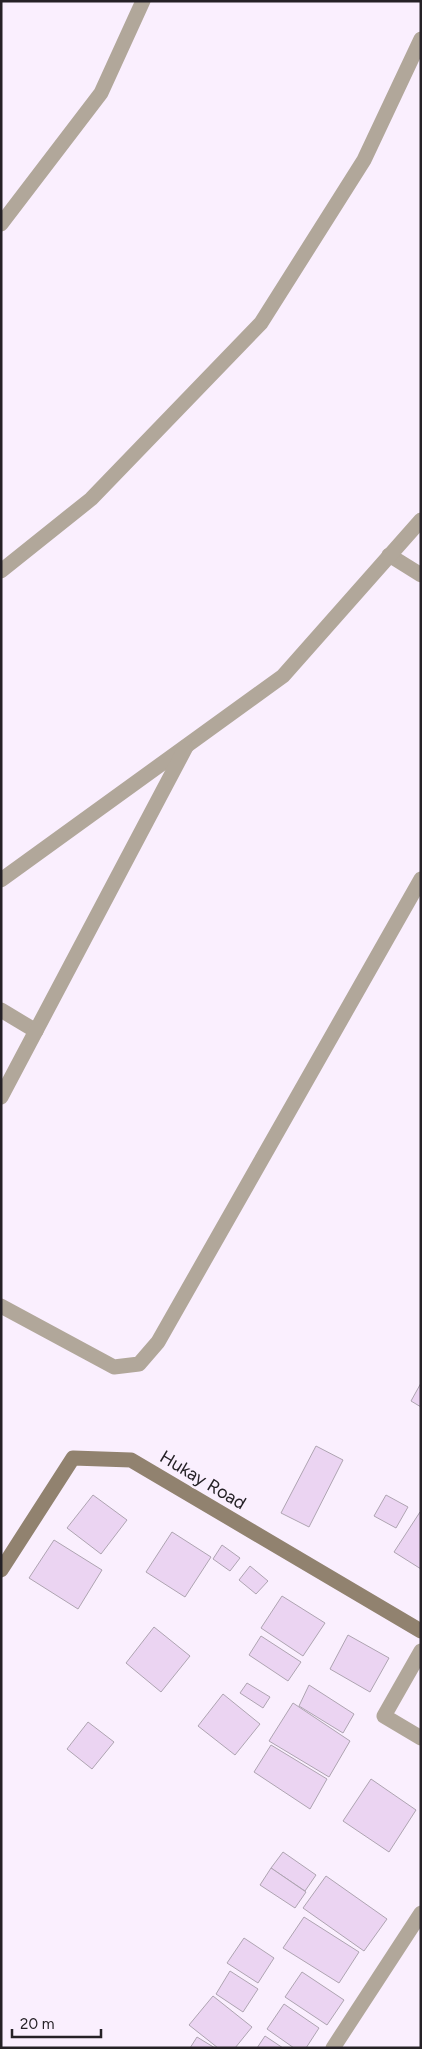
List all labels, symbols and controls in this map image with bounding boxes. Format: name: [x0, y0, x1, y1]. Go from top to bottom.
street label: Hukay Road: [156, 1446, 250, 1514]
scale bar: [12, 2006, 101, 2038]
text: 20 m: [20, 2015, 54, 2033]

